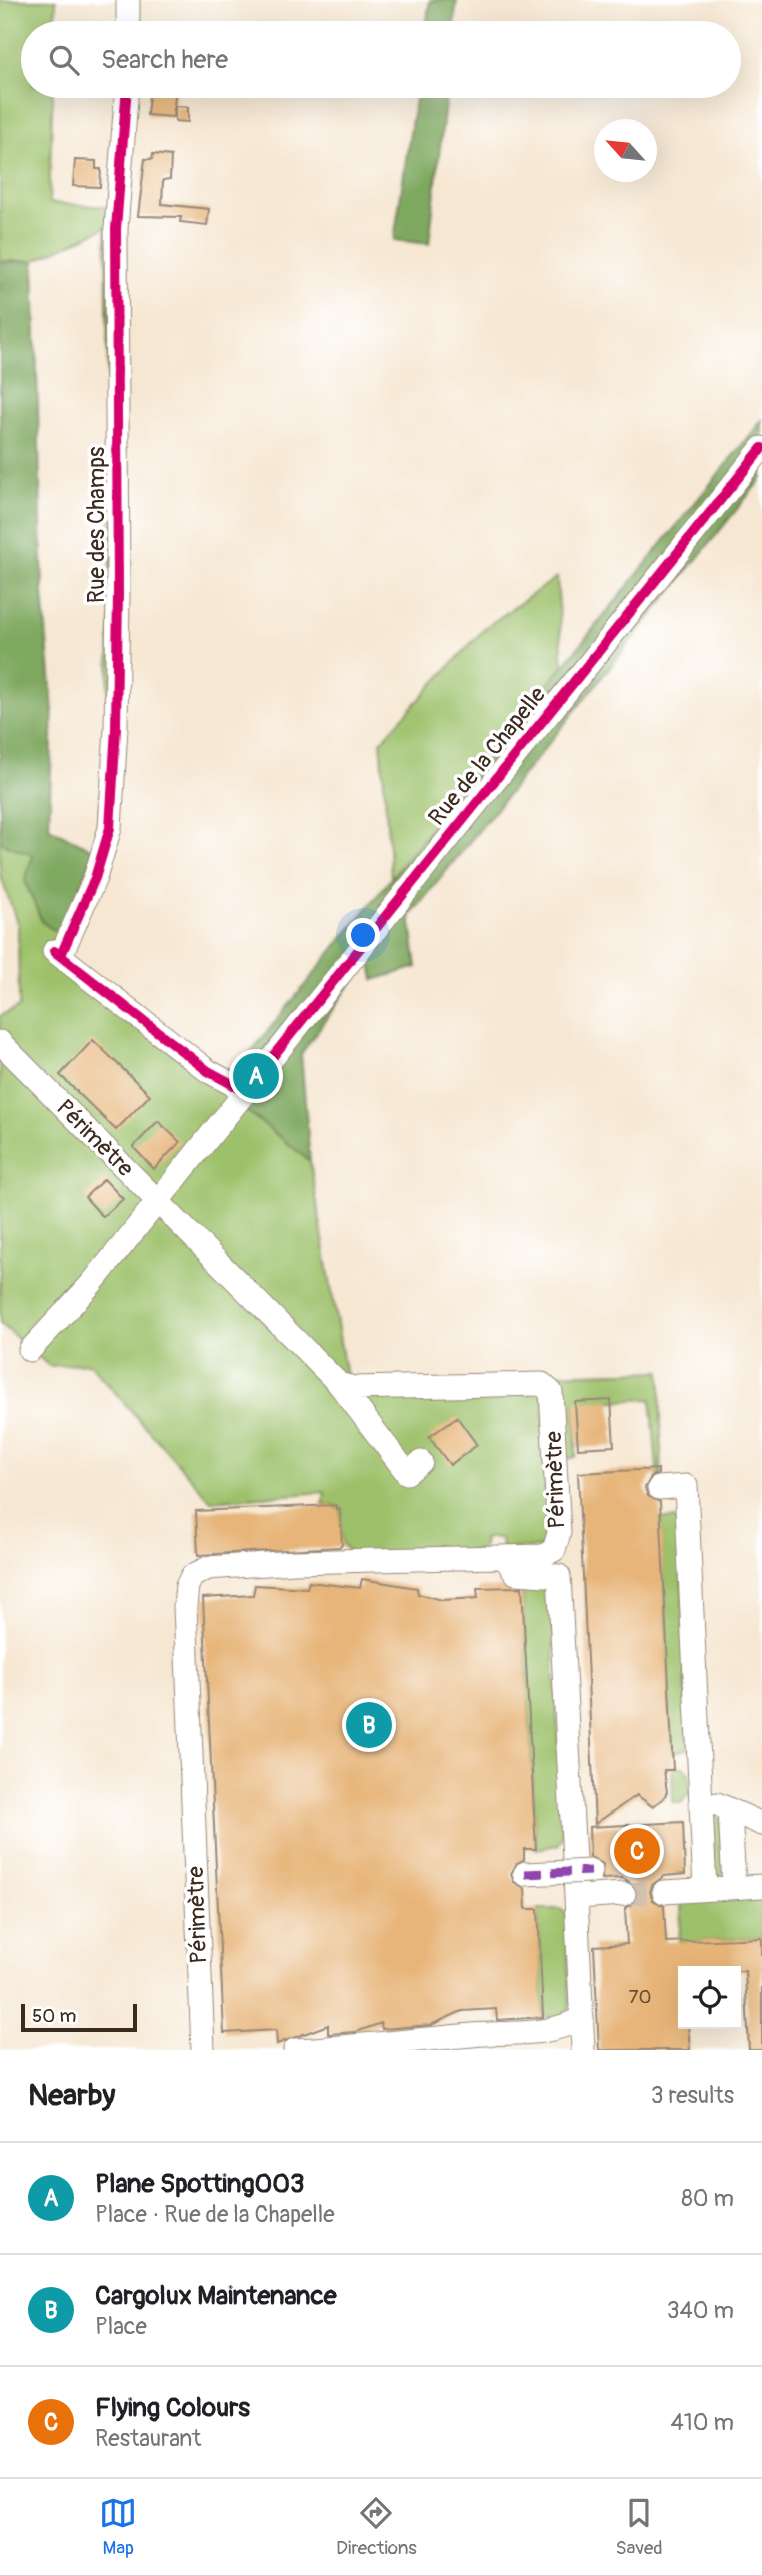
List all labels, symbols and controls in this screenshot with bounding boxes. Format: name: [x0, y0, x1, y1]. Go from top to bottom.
search box: [21, 21, 741, 98]
icon: search: [45, 41, 83, 79]
text: Search here: [101, 44, 228, 76]
north arrow: [594, 119, 657, 182]
street label: Rue des Champs: [82, 447, 111, 603]
street label: Rue de la Chapelle: [422, 680, 552, 831]
your location: [346, 918, 380, 952]
pin: A: [233, 1050, 279, 1102]
street label: Périmètre: [50, 1093, 140, 1183]
street label: Périmètre: [539, 1430, 571, 1529]
pin: B: [346, 1699, 392, 1751]
pin: C: [614, 1825, 660, 1877]
street label: Périmètre: [181, 1865, 213, 1964]
map controls: [678, 1966, 741, 2029]
button: locate: [678, 1966, 741, 2029]
house number: 70: [628, 1985, 652, 2009]
scale bar: [21, 2001, 136, 2033]
text: 50 m: [32, 2004, 76, 2028]
text: Nearby: [28, 2077, 115, 2114]
text: 3 results: [651, 2081, 734, 2110]
text: Plane Spotting003: [95, 2168, 305, 2200]
text: A: [44, 2184, 58, 2213]
text: 80 m: [681, 2184, 734, 2213]
text: Place · Rue de la Chapelle: [95, 2200, 335, 2229]
text: Cargolux Maintenance: [95, 2280, 337, 2312]
text: B: [44, 2296, 58, 2325]
text: 340 m: [667, 2296, 734, 2325]
text: Place: [95, 2312, 147, 2341]
text: Flying Colours: [95, 2392, 250, 2424]
text: C: [44, 2408, 58, 2437]
text: 410 m: [671, 2408, 734, 2437]
text: Restaurant: [95, 2424, 201, 2453]
tab: Map: [99, 2494, 137, 2560]
tab: Directions: [336, 2494, 417, 2560]
tab: Saved: [615, 2494, 663, 2560]

